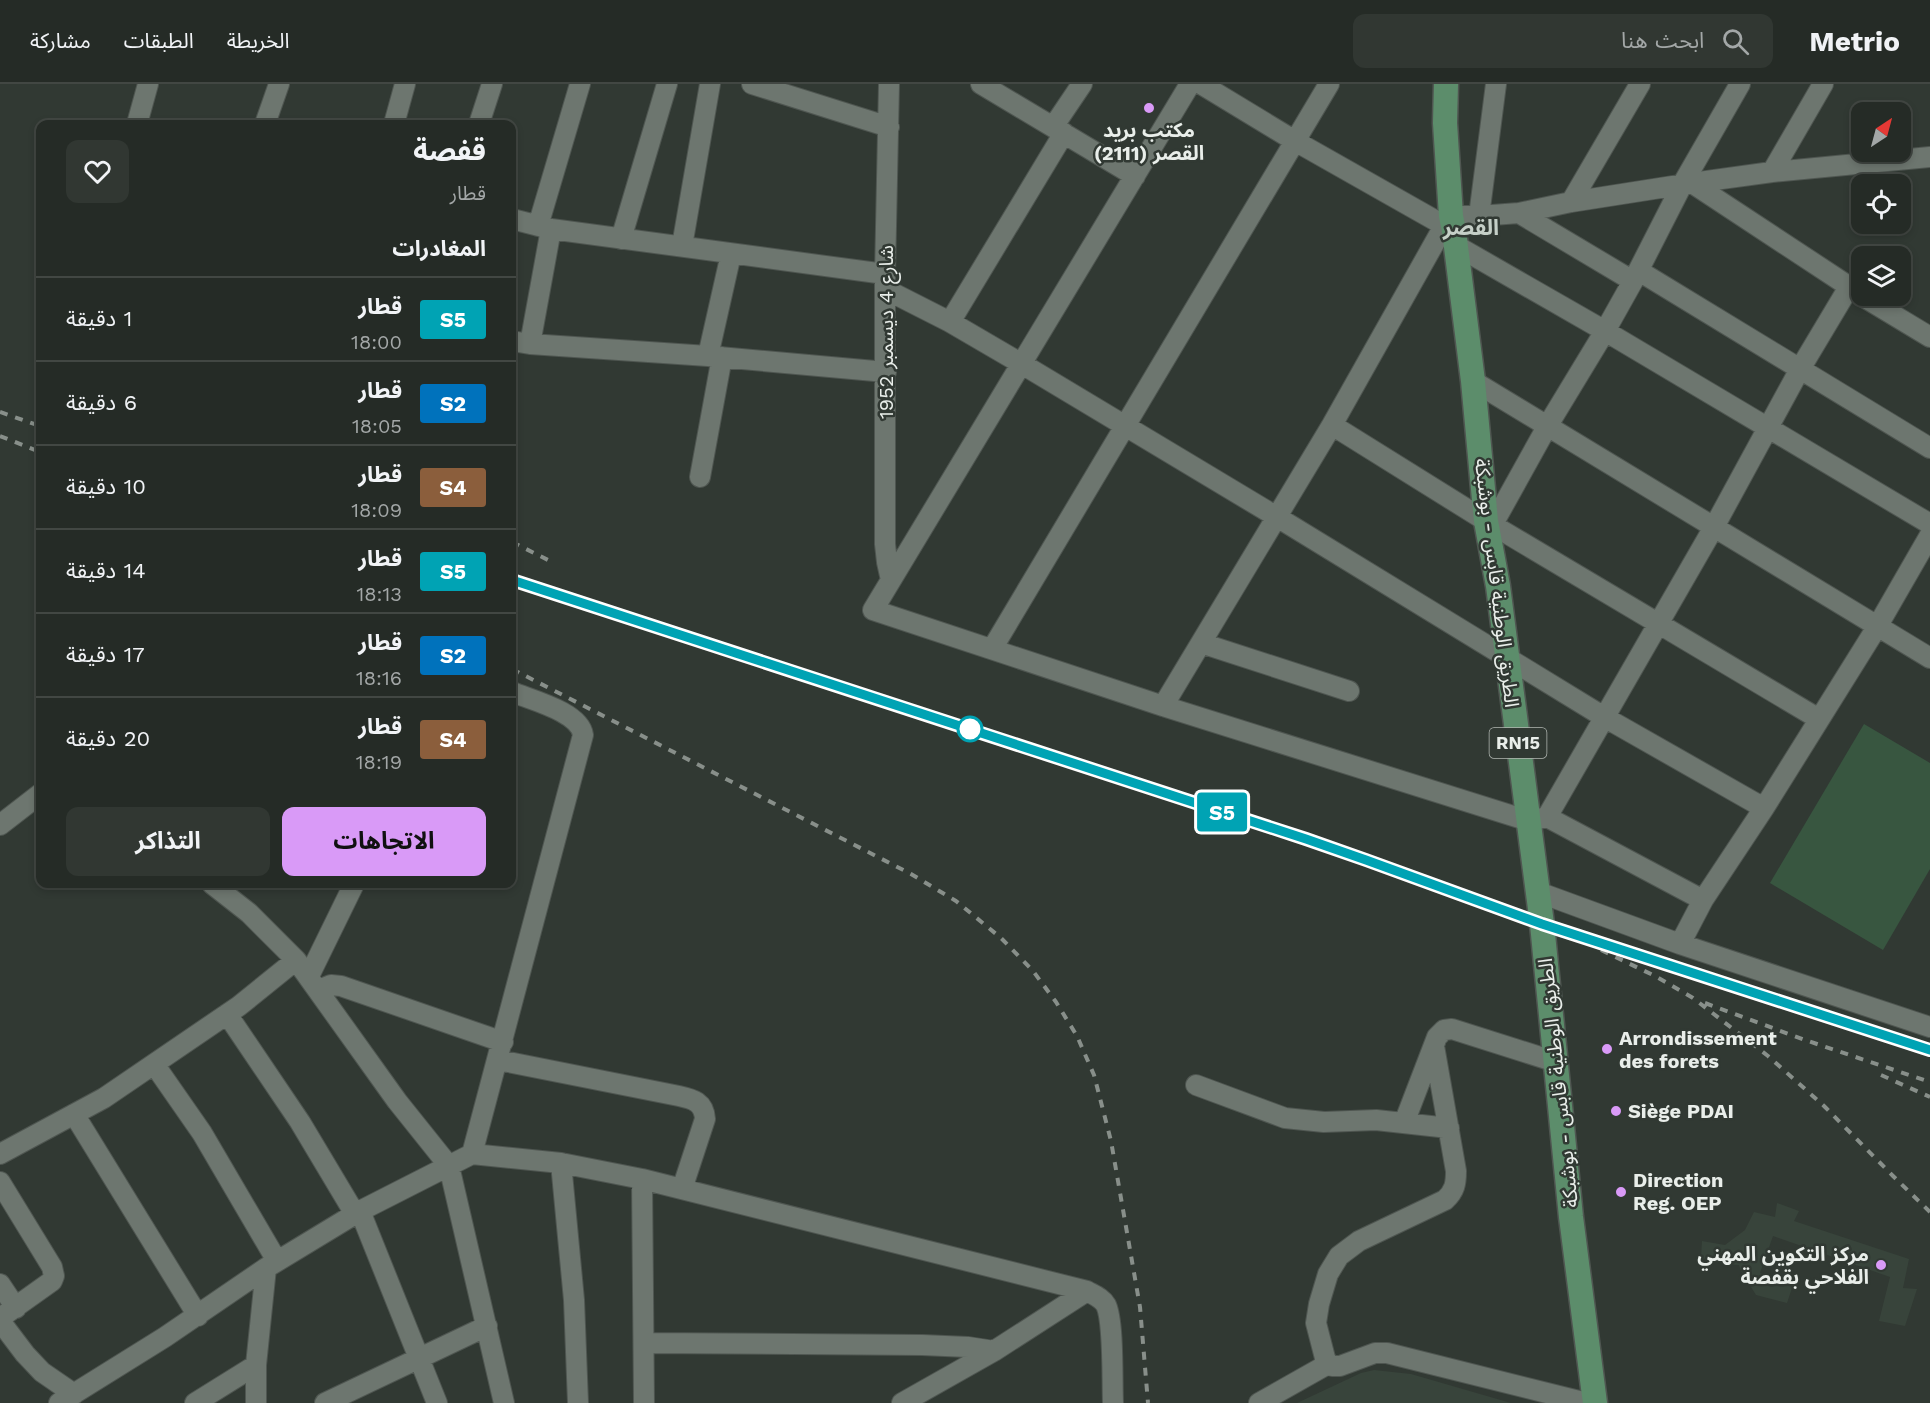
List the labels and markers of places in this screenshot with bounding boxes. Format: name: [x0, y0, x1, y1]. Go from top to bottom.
marker: مكتب بريد القصر (2111): [1142, 101, 1156, 115]
place label: مكتب بريد القصر (2111): [1094, 118, 1204, 165]
unlabelled marker: [957, 716, 983, 742]
place label: Arrondissement des forets: [1619, 1026, 1777, 1073]
marker: Arrondissement des forets: [1600, 1042, 1614, 1056]
place label: Siège PDAI: [1628, 1099, 1734, 1123]
marker: Siège PDAI: [1609, 1104, 1623, 1118]
place label: Direction Reg. OEP: [1633, 1168, 1723, 1215]
marker: Direction Reg. OEP: [1614, 1185, 1628, 1199]
place label: مركز التكوين المهني الفلاحي بقفصة: [1697, 1242, 1869, 1294]
marker: مركز التكوين المهني الفلاحي بقفصة: [1874, 1258, 1888, 1272]

